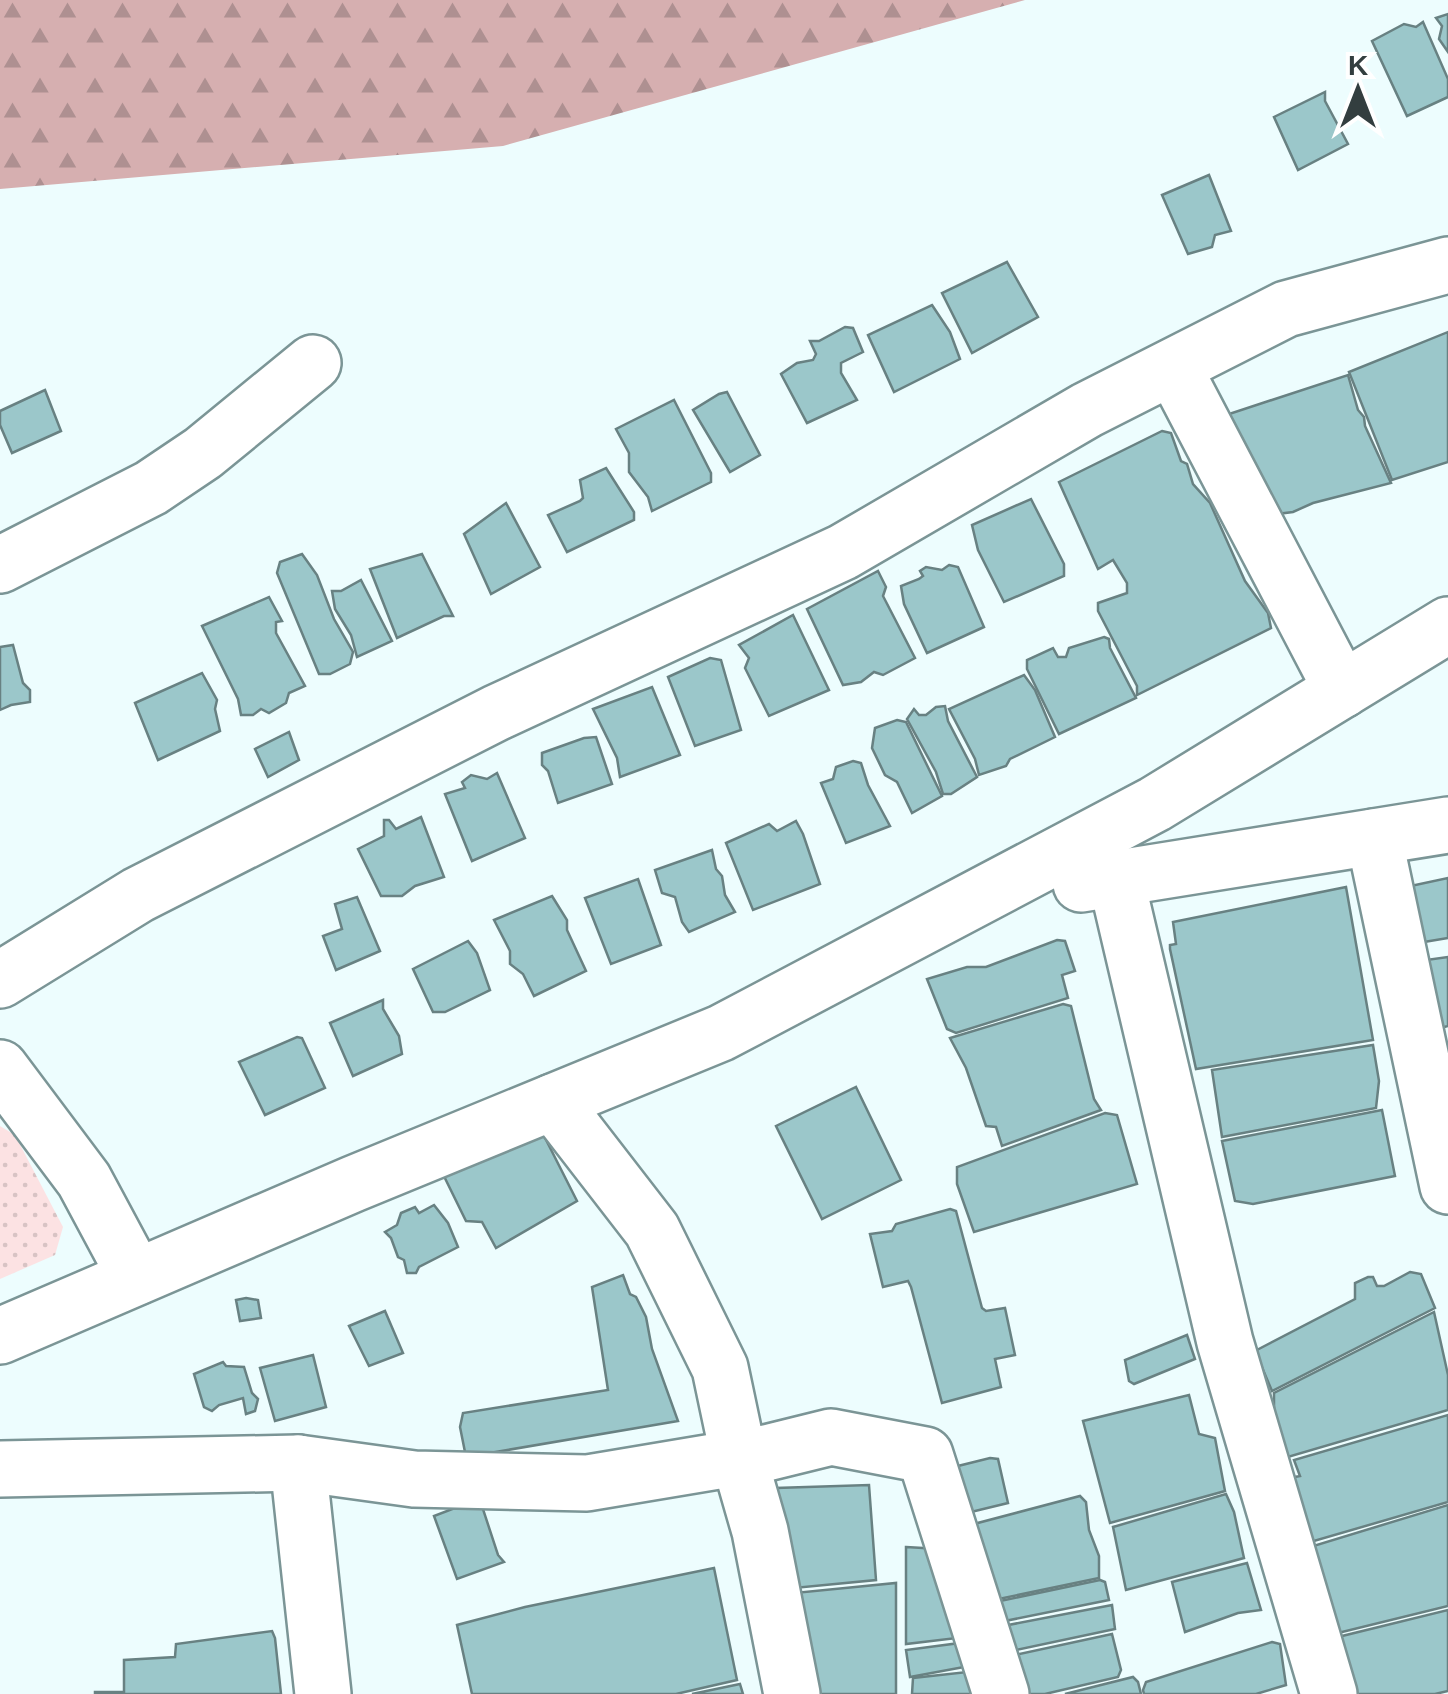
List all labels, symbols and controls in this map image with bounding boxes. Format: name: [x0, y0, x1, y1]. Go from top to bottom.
north arrow: [1308, 40, 1408, 140]
text: K: [1348, 50, 1368, 81]

